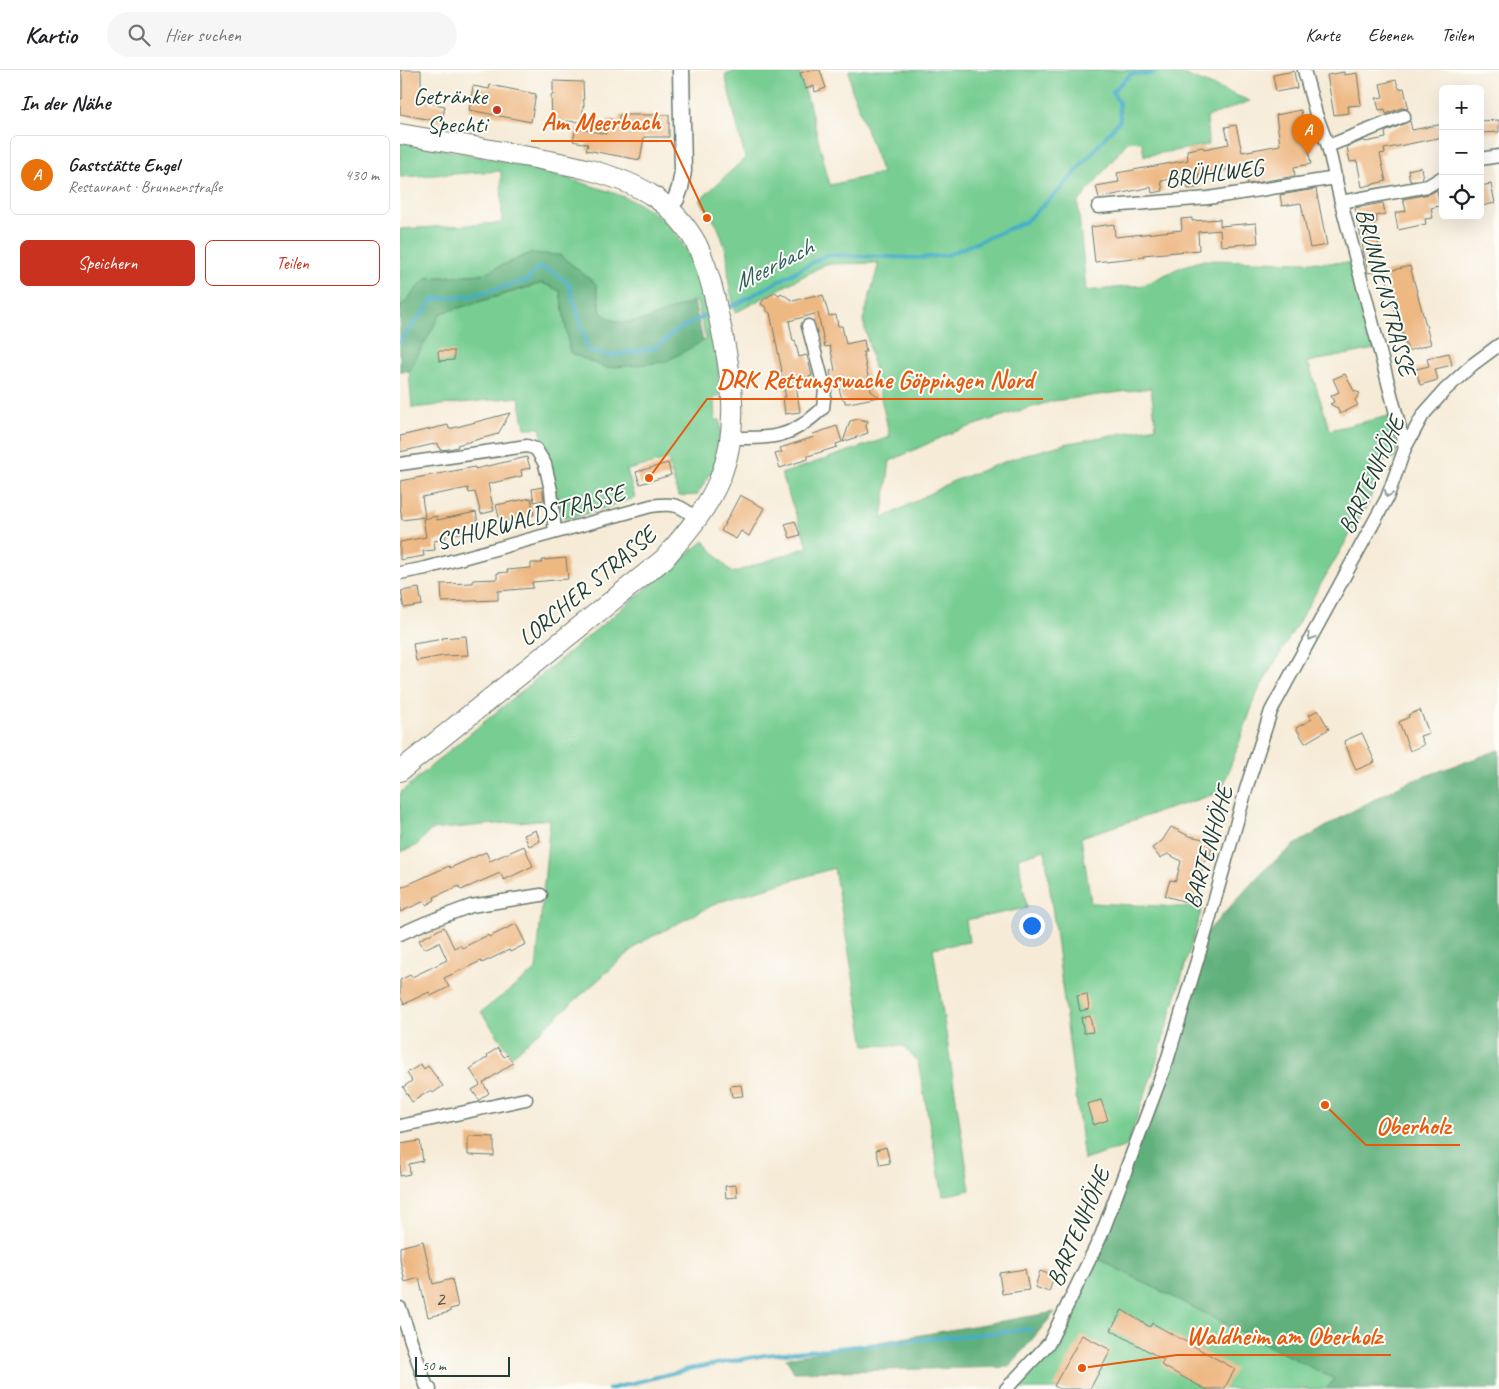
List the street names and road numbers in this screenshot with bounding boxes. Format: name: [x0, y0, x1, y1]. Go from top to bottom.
street label: BRÜHLWEG: [1163, 152, 1267, 194]
street label: BRUNNENSTRASSE: [1349, 205, 1424, 382]
street label: BARTENHÖHE: [1331, 409, 1413, 538]
street label: SCHURWALDSTRASSE: [432, 476, 631, 557]
street label: LORCHER STRASSE: [512, 518, 665, 652]
street label: BARTENHÖHE: [1176, 779, 1241, 912]
street label: BARTENHÖHE: [1040, 1160, 1118, 1291]

